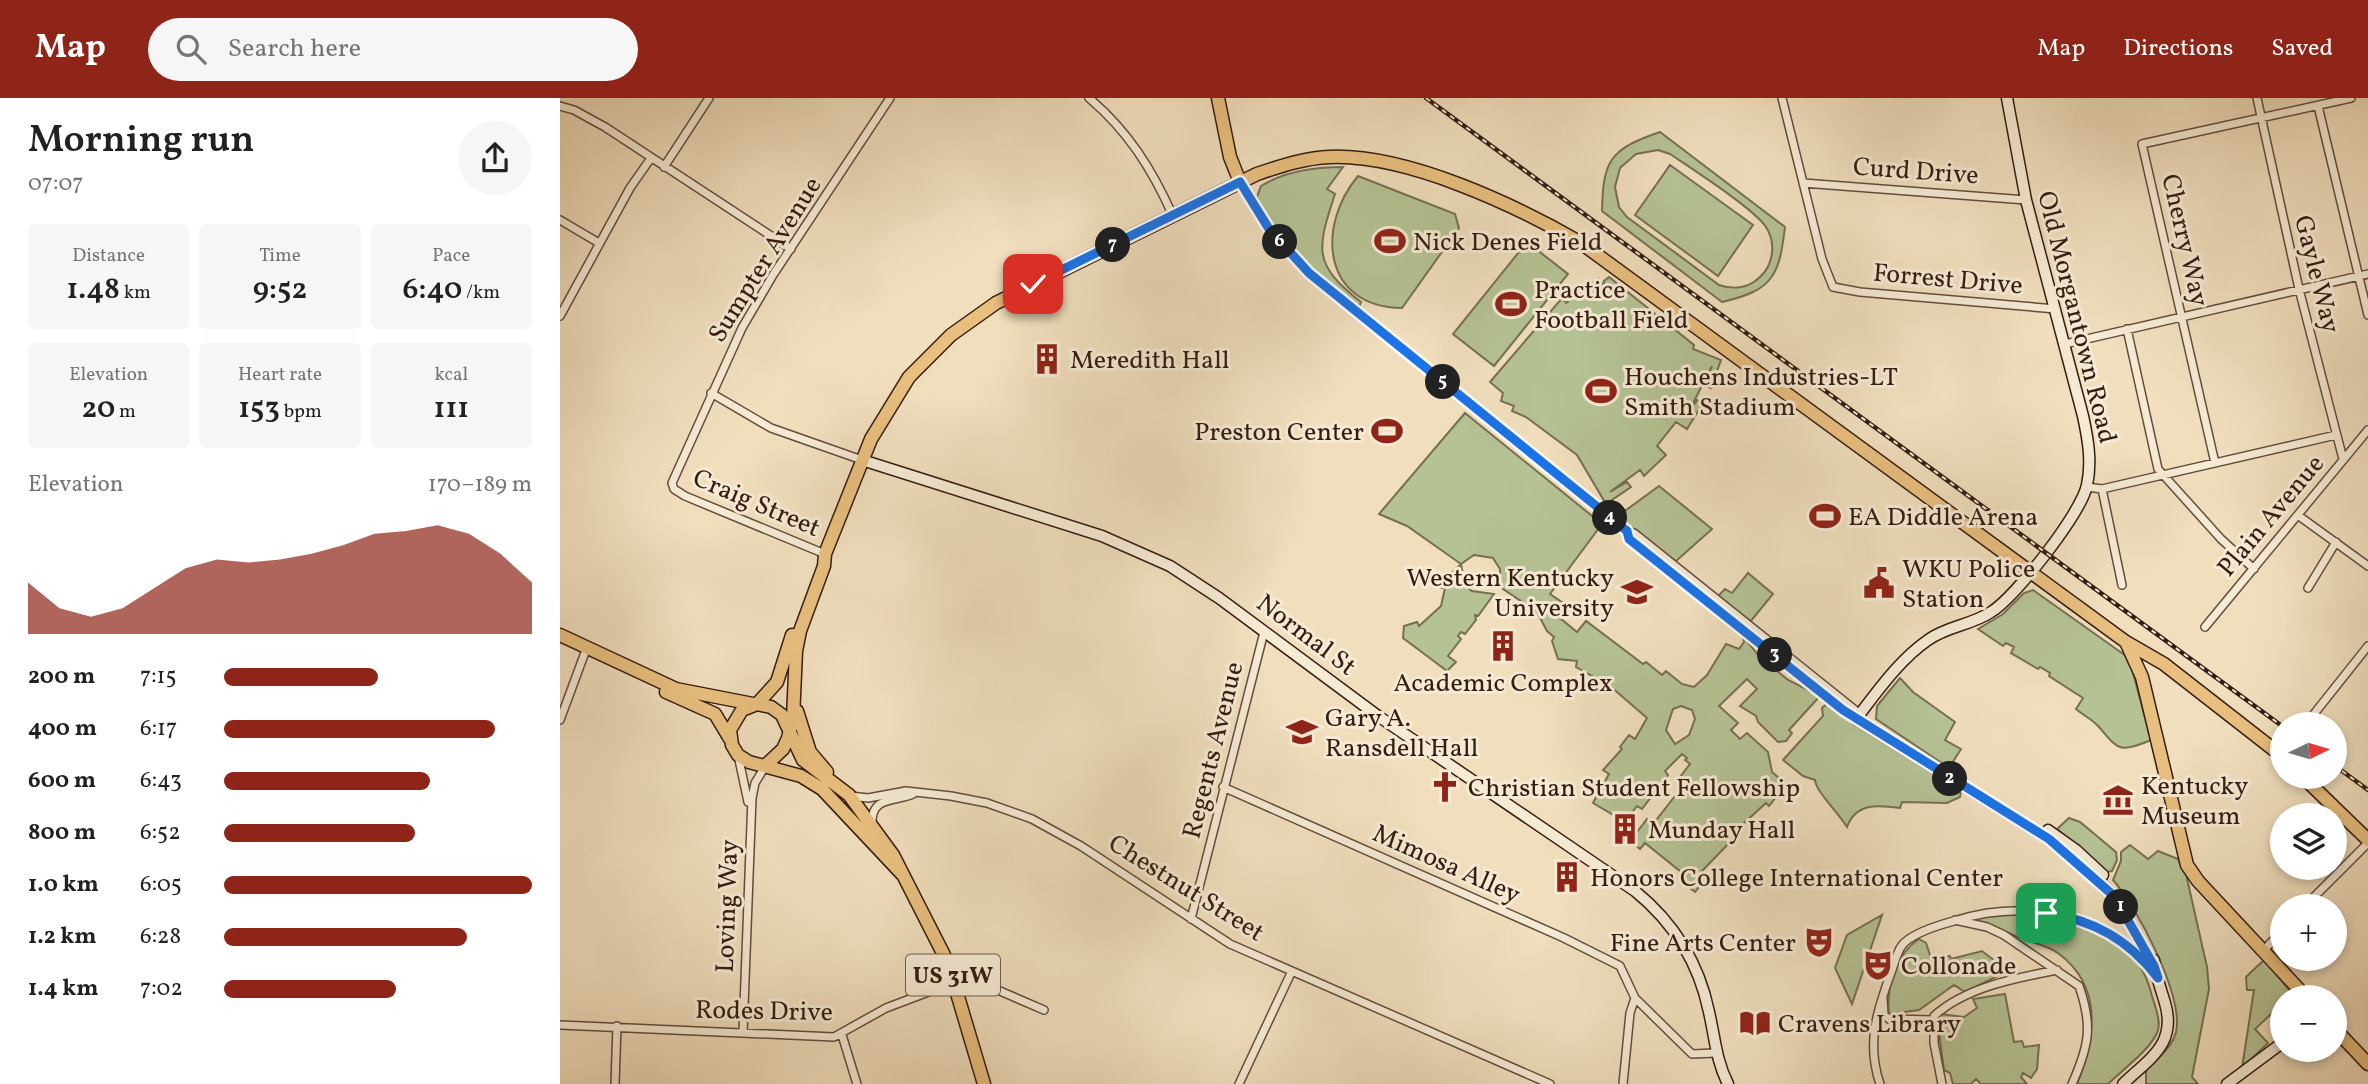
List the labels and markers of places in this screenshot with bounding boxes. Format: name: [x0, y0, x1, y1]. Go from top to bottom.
sports icon: Nick Denes Field: [1373, 224, 1407, 258]
pin: 6: [1262, 225, 1298, 260]
place label: Nick Denes Field: [1413, 225, 1602, 261]
pin: 7: [1096, 228, 1130, 262]
pin: [1003, 254, 1063, 314]
place label: Practice Football Field: [1534, 273, 1688, 339]
sports icon: Practice Football Field: [1494, 287, 1528, 321]
building icon: Meredith Hall: [1030, 342, 1064, 376]
place label: Meredith Hall: [1070, 343, 1230, 379]
place label: Houchens Industries-LT Smith Stadium: [1624, 360, 1898, 426]
pin: 5: [1426, 364, 1460, 400]
sports icon: Houchens Industries-LT Smith Stadium: [1584, 374, 1618, 408]
sports icon: Preston Center: [1370, 414, 1404, 448]
place label: Preston Center: [1194, 415, 1364, 451]
sports icon: EA Diddle Arena: [1808, 499, 1842, 533]
pin: 4: [1592, 500, 1628, 536]
place label: EA Diddle Arena: [1848, 500, 2038, 536]
place label: WKU Police Station: [1902, 552, 2035, 618]
place label: Western Kentucky University: [1406, 561, 1614, 627]
public building icon: WKU Police Station: [1862, 566, 1896, 600]
school or university icon: Western Kentucky University: [1620, 575, 1654, 609]
building icon: Academic Complex: [1486, 629, 1520, 663]
pin: 3: [1758, 638, 1792, 672]
place label: Academic Complex: [1393, 666, 1613, 702]
place label: Gary A. Ransdell Hall: [1325, 701, 1478, 767]
school or university icon: Gary A. Ransdell Hall: [1285, 715, 1319, 749]
pin: 2: [1932, 762, 1968, 796]
place label: Kentucky Museum: [2141, 769, 2248, 835]
church icon: Christian Student Fellowship: [1428, 770, 1462, 804]
place label: Christian Student Fellowship: [1468, 771, 1800, 807]
museum icon: Kentucky Museum: [2101, 783, 2135, 817]
building icon: Munday Hall: [1608, 812, 1642, 846]
place label: Munday Hall: [1648, 813, 1795, 849]
building icon: Honors College International Center: [1550, 860, 1584, 894]
place label: Honors College International Center: [1590, 861, 2003, 897]
pin: [2016, 883, 2076, 943]
pin: 1: [2104, 890, 2138, 924]
theatre icon: Fine Arts Center: [1802, 925, 1836, 959]
place label: Fine Arts Center: [1610, 926, 1796, 962]
theatre icon: Collonade: [1861, 948, 1895, 982]
place label: Collonade: [1901, 949, 2016, 985]
library icon: Cravens Library: [1738, 1006, 1772, 1040]
place label: Cravens Library: [1778, 1007, 1961, 1043]

